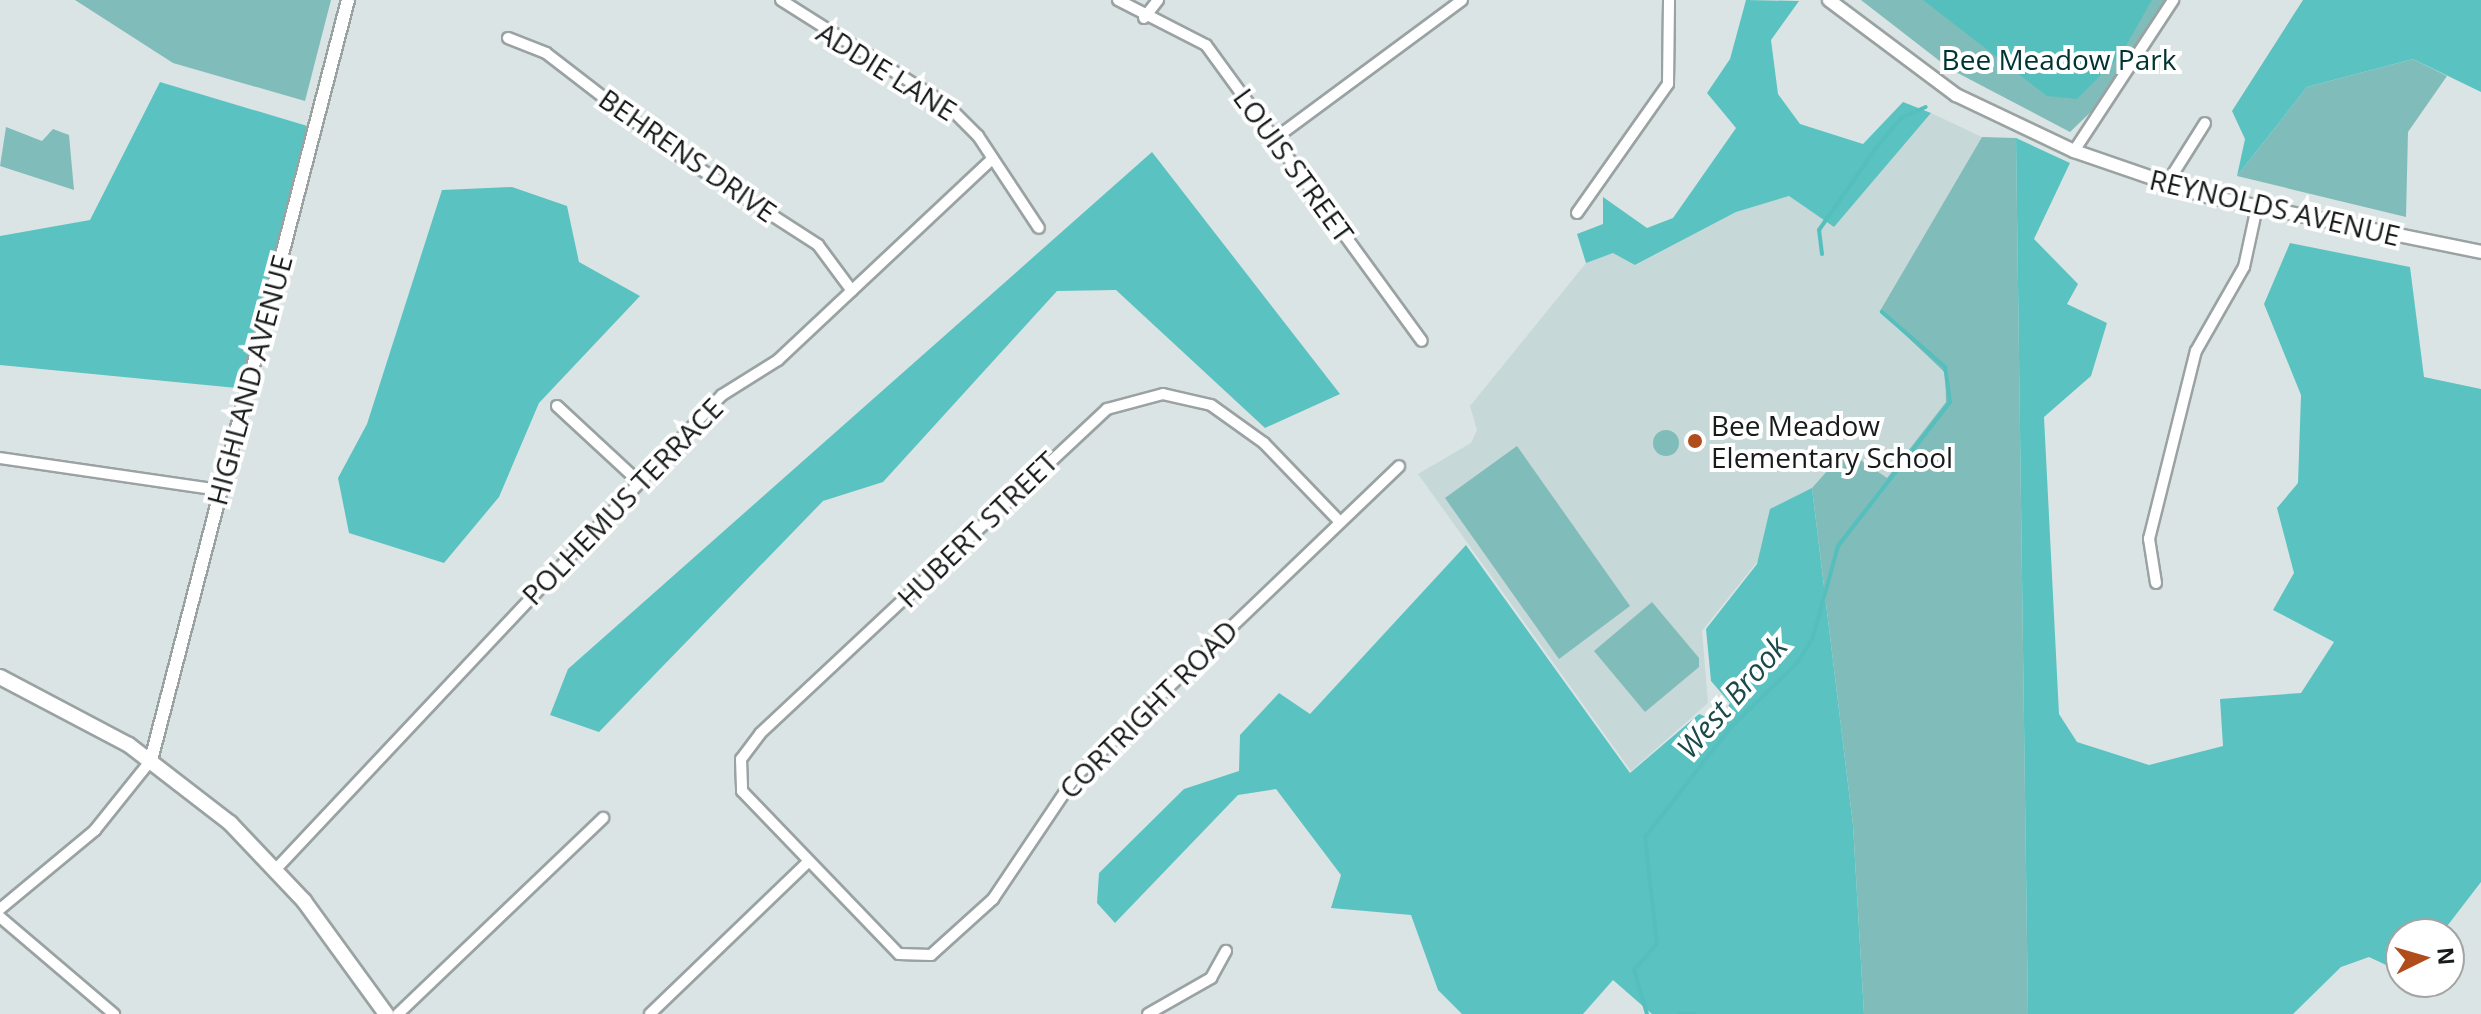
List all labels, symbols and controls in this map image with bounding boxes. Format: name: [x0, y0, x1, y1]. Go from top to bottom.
street label: ADDIE LANE: [811, 15, 963, 127]
park label: Bee Meadow Park: [1942, 42, 2176, 76]
street label: BEHRENS DRIVE: [593, 81, 783, 229]
street label: LOUIS STREET: [1227, 82, 1361, 248]
street label: REYNOLDS AVENUE: [2147, 162, 2403, 252]
street label: HIGHLAND AVENUE: [199, 251, 299, 509]
street label: POLHEMUS TERRACE: [515, 391, 729, 611]
place label: Bee Meadow Elementary School: [1711, 408, 1953, 474]
marker: Bee Meadow Elementary School: [1686, 432, 1704, 450]
street label: HUBERT STREET: [890, 444, 1064, 614]
street label: CORTRIGHT ROAD: [1052, 613, 1244, 805]
water label: West Brook: [1669, 629, 1795, 765]
north arrow: [2385, 918, 2465, 998]
text: N: [2431, 946, 2463, 966]

